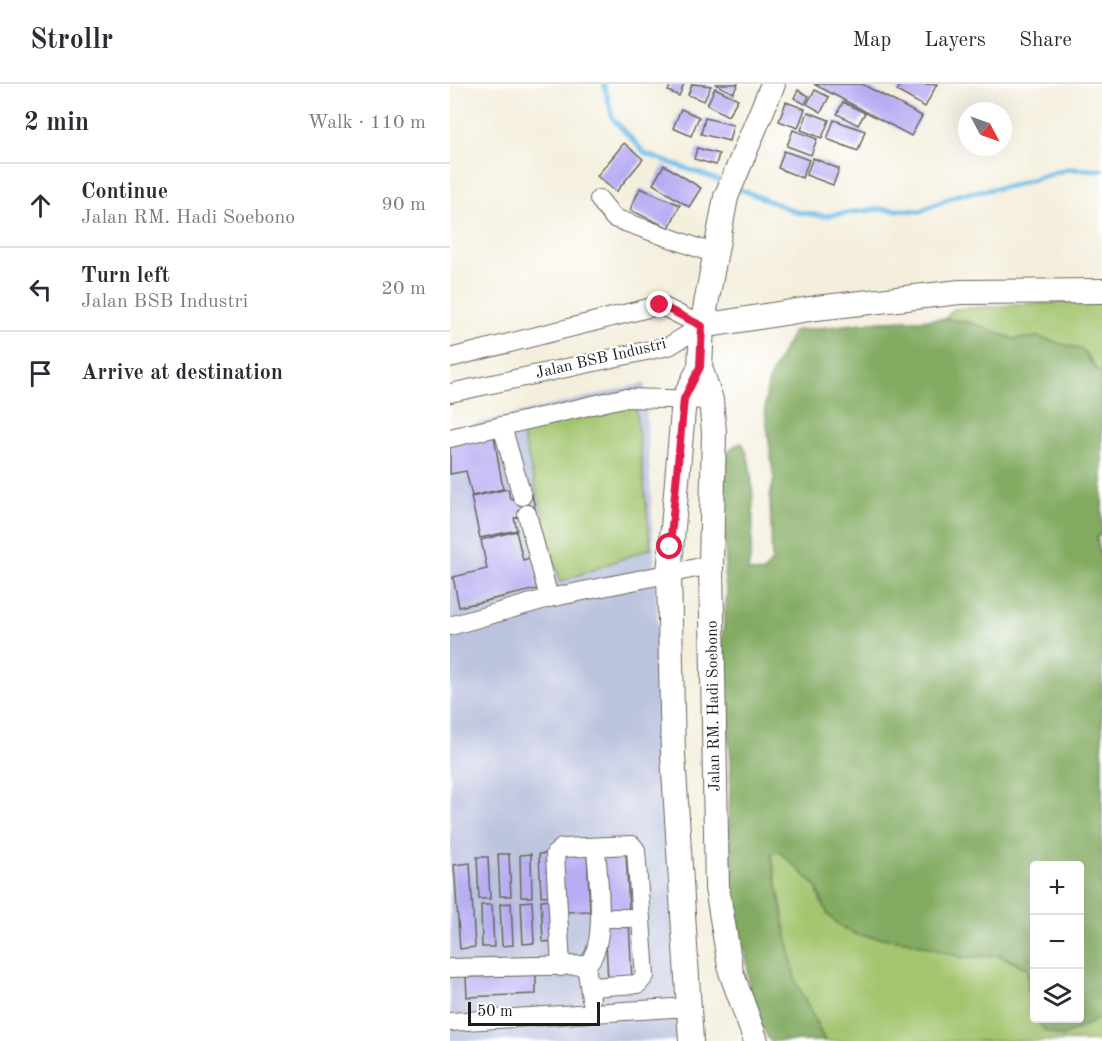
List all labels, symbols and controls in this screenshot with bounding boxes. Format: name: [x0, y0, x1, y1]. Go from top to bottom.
text: Strollr: [30, 27, 113, 55]
text: Map: [852, 30, 891, 51]
text: Layers: [924, 30, 986, 51]
text: Share: [1019, 30, 1072, 51]
north arrow: [958, 102, 1012, 156]
text: 2 min: [24, 110, 89, 136]
text: Walk · 110 m: [307, 113, 426, 133]
text: Continue: [81, 181, 168, 203]
icon: ahead: [24, 189, 57, 222]
text: 90 m: [381, 195, 426, 215]
text: Jalan RM. Hadi Soebono: [81, 208, 295, 228]
text: Turn left: [81, 265, 170, 287]
icon: left: [24, 273, 57, 306]
text: 20 m: [381, 279, 426, 299]
route end: [646, 291, 672, 317]
text: Jalan BSB Industri: [81, 292, 248, 312]
street label: Jalan BSB Industri: [534, 336, 668, 382]
icon: arrive: [24, 357, 57, 390]
text: Arrive at destination: [81, 362, 283, 384]
route start: [656, 533, 682, 559]
street label: Jalan RM. Hadi Soebono: [705, 620, 723, 792]
map controls: [1030, 861, 1084, 1023]
button: +: [1030, 861, 1084, 915]
button: −: [1030, 915, 1084, 969]
button: layers: [1030, 969, 1084, 1023]
scale bar: [468, 999, 600, 1026]
text: 50 m: [477, 1004, 513, 1020]

